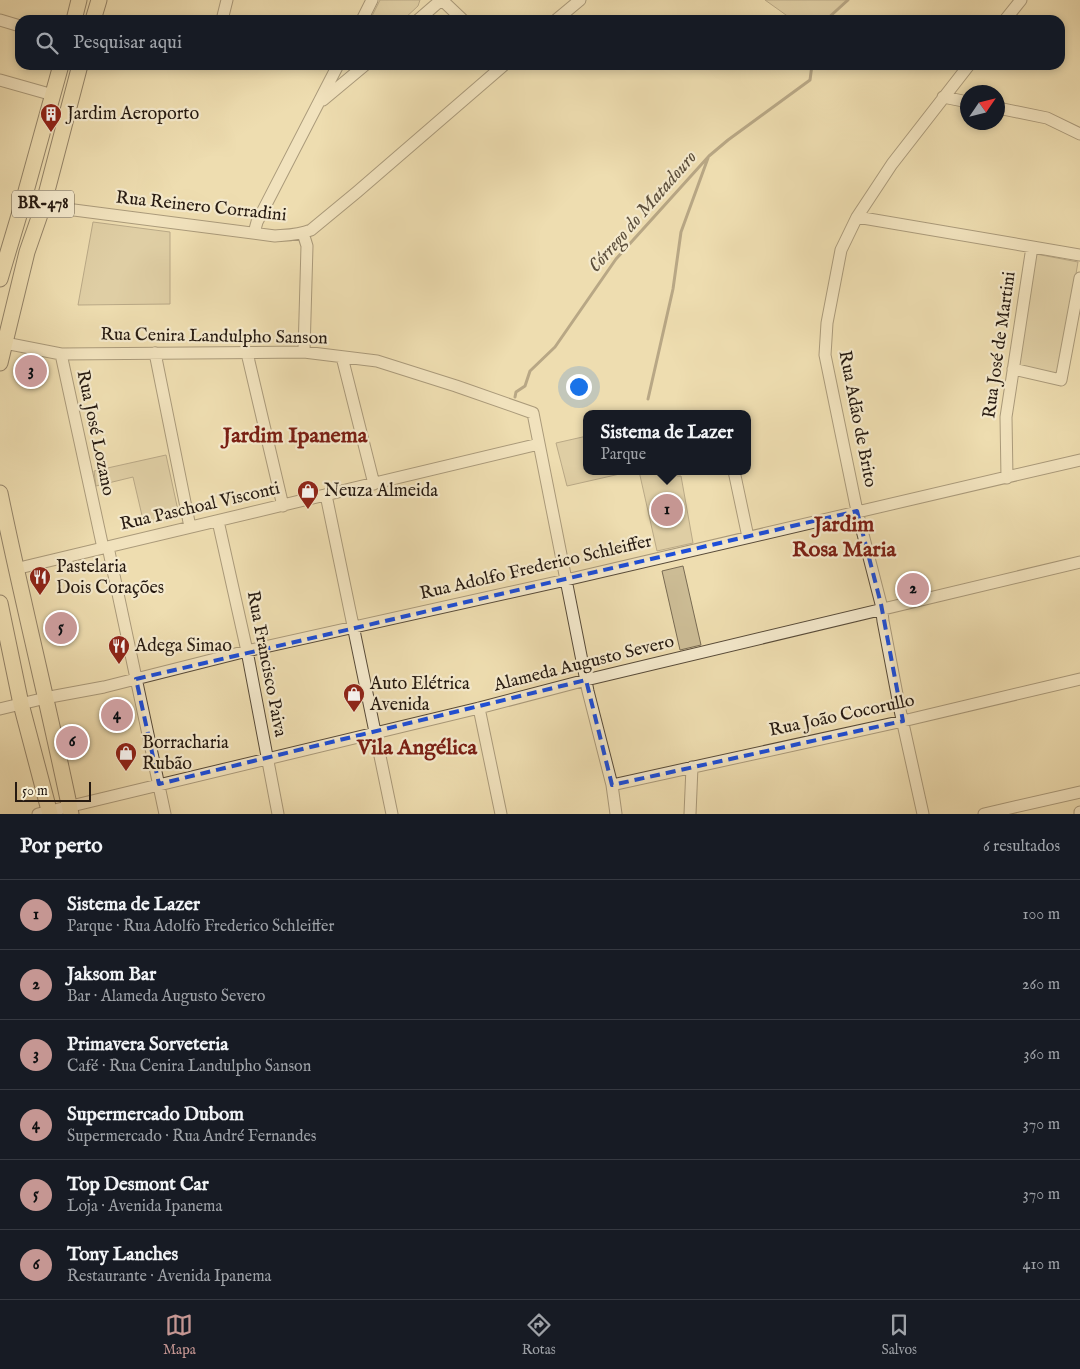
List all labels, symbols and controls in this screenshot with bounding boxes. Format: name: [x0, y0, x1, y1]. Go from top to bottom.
search box: [15, 15, 1065, 70]
icon: search: [33, 29, 61, 57]
text: Pesquisar aqui: [73, 31, 182, 55]
north arrow: [960, 85, 1005, 130]
building icon: Jardim Aeroporto: [39, 102, 63, 133]
place label: Jardim Aeroporto: [65, 103, 199, 126]
water label: Córrego do Matadouro: [584, 146, 703, 278]
street label: Rua Reinero Corradini: [114, 187, 288, 227]
road number: BR-478: [12, 190, 74, 218]
street label: Rua José de Martini: [978, 270, 1022, 420]
street label: Rua Cenira Landulpho Sanson: [100, 324, 328, 350]
street label: Rua Adão de Brito: [832, 349, 882, 490]
pin: 3: [15, 352, 47, 390]
street label: Rua José Lozano: [70, 368, 120, 498]
your location: [566, 374, 592, 400]
popup: [583, 410, 751, 475]
text: Sistema de Lazer: [601, 421, 734, 445]
district label: Jardim Ipanema: [220, 422, 368, 450]
text: Parque: [601, 445, 646, 465]
street label: Rua Paschoal Visconti: [118, 477, 282, 537]
shop icon: Neuza Almeida: [296, 479, 320, 510]
place label: Neuza Almeida: [324, 480, 438, 503]
pin: 1: [651, 491, 683, 529]
district label: Jardim Rosa Maria: [792, 511, 897, 564]
street label: Rua Adolfo Frederico Schleiffer: [418, 530, 655, 606]
place label: Pastelaria Dois Corações: [56, 556, 164, 600]
restaurant icon: Pastelaria Dois Corações: [28, 565, 52, 596]
pin: 2: [897, 570, 929, 608]
street label: Rua Francisco Paiva: [241, 589, 292, 739]
pin: 5: [45, 609, 77, 647]
street label: Alameda Augusto Severo: [491, 630, 677, 698]
restaurant icon: Adega Simao: [107, 634, 131, 665]
place label: Adega Simao: [134, 635, 232, 658]
place label: Auto Elétrica Avenida: [369, 673, 470, 717]
shop icon: Auto Elétrica Avenida: [342, 682, 366, 713]
street label: Rua João Cocorullo: [767, 689, 917, 743]
pin: 4: [101, 696, 133, 734]
pin: 6: [56, 723, 88, 761]
place label: Borracharia Rubão: [142, 732, 229, 776]
district label: Vila Angélica: [356, 734, 477, 762]
shop icon: Borracharia Rubão: [114, 741, 138, 772]
scale bar: [15, 779, 91, 802]
text: 50 m: [22, 782, 48, 800]
text: Por perto: [20, 833, 102, 860]
text: 6 resultados: [983, 837, 1060, 857]
text: Sistema de Lazer: [67, 893, 200, 917]
text: 1: [33, 905, 39, 925]
text: 100 m: [1023, 905, 1060, 925]
text: Parque · Rua Adolfo Frederico Schleiffer: [67, 917, 334, 937]
text: Jaksom Bar: [67, 963, 156, 987]
text: 2: [32, 975, 40, 995]
text: 260 m: [1022, 975, 1060, 995]
text: Bar · Alameda Augusto Severo: [67, 987, 265, 1007]
text: Primavera Sorveteria: [67, 1033, 229, 1057]
text: 3: [33, 1045, 39, 1065]
text: 360 m: [1024, 1045, 1060, 1065]
text: Café · Rua Cenira Landulpho Sanson: [67, 1057, 311, 1077]
text: Supermercado Dubom: [67, 1103, 244, 1127]
text: 4: [32, 1115, 40, 1135]
text: 370 m: [1023, 1115, 1060, 1135]
text: Supermercado · Rua André Fernandes: [67, 1127, 316, 1147]
text: Top Desmont Car: [67, 1173, 209, 1197]
text: 5: [33, 1185, 39, 1205]
text: 370 m: [1023, 1185, 1060, 1205]
text: Loja · Avenida Ipanema: [67, 1197, 222, 1217]
text: Tony Lanches: [67, 1243, 178, 1267]
text: 6: [33, 1255, 39, 1275]
text: 410 m: [1023, 1255, 1060, 1275]
text: Restaurante · Avenida Ipanema: [67, 1267, 271, 1287]
tab: Mapa: [163, 1311, 196, 1359]
tab: Rotas: [522, 1311, 556, 1359]
tab: Salvos: [882, 1311, 917, 1359]

